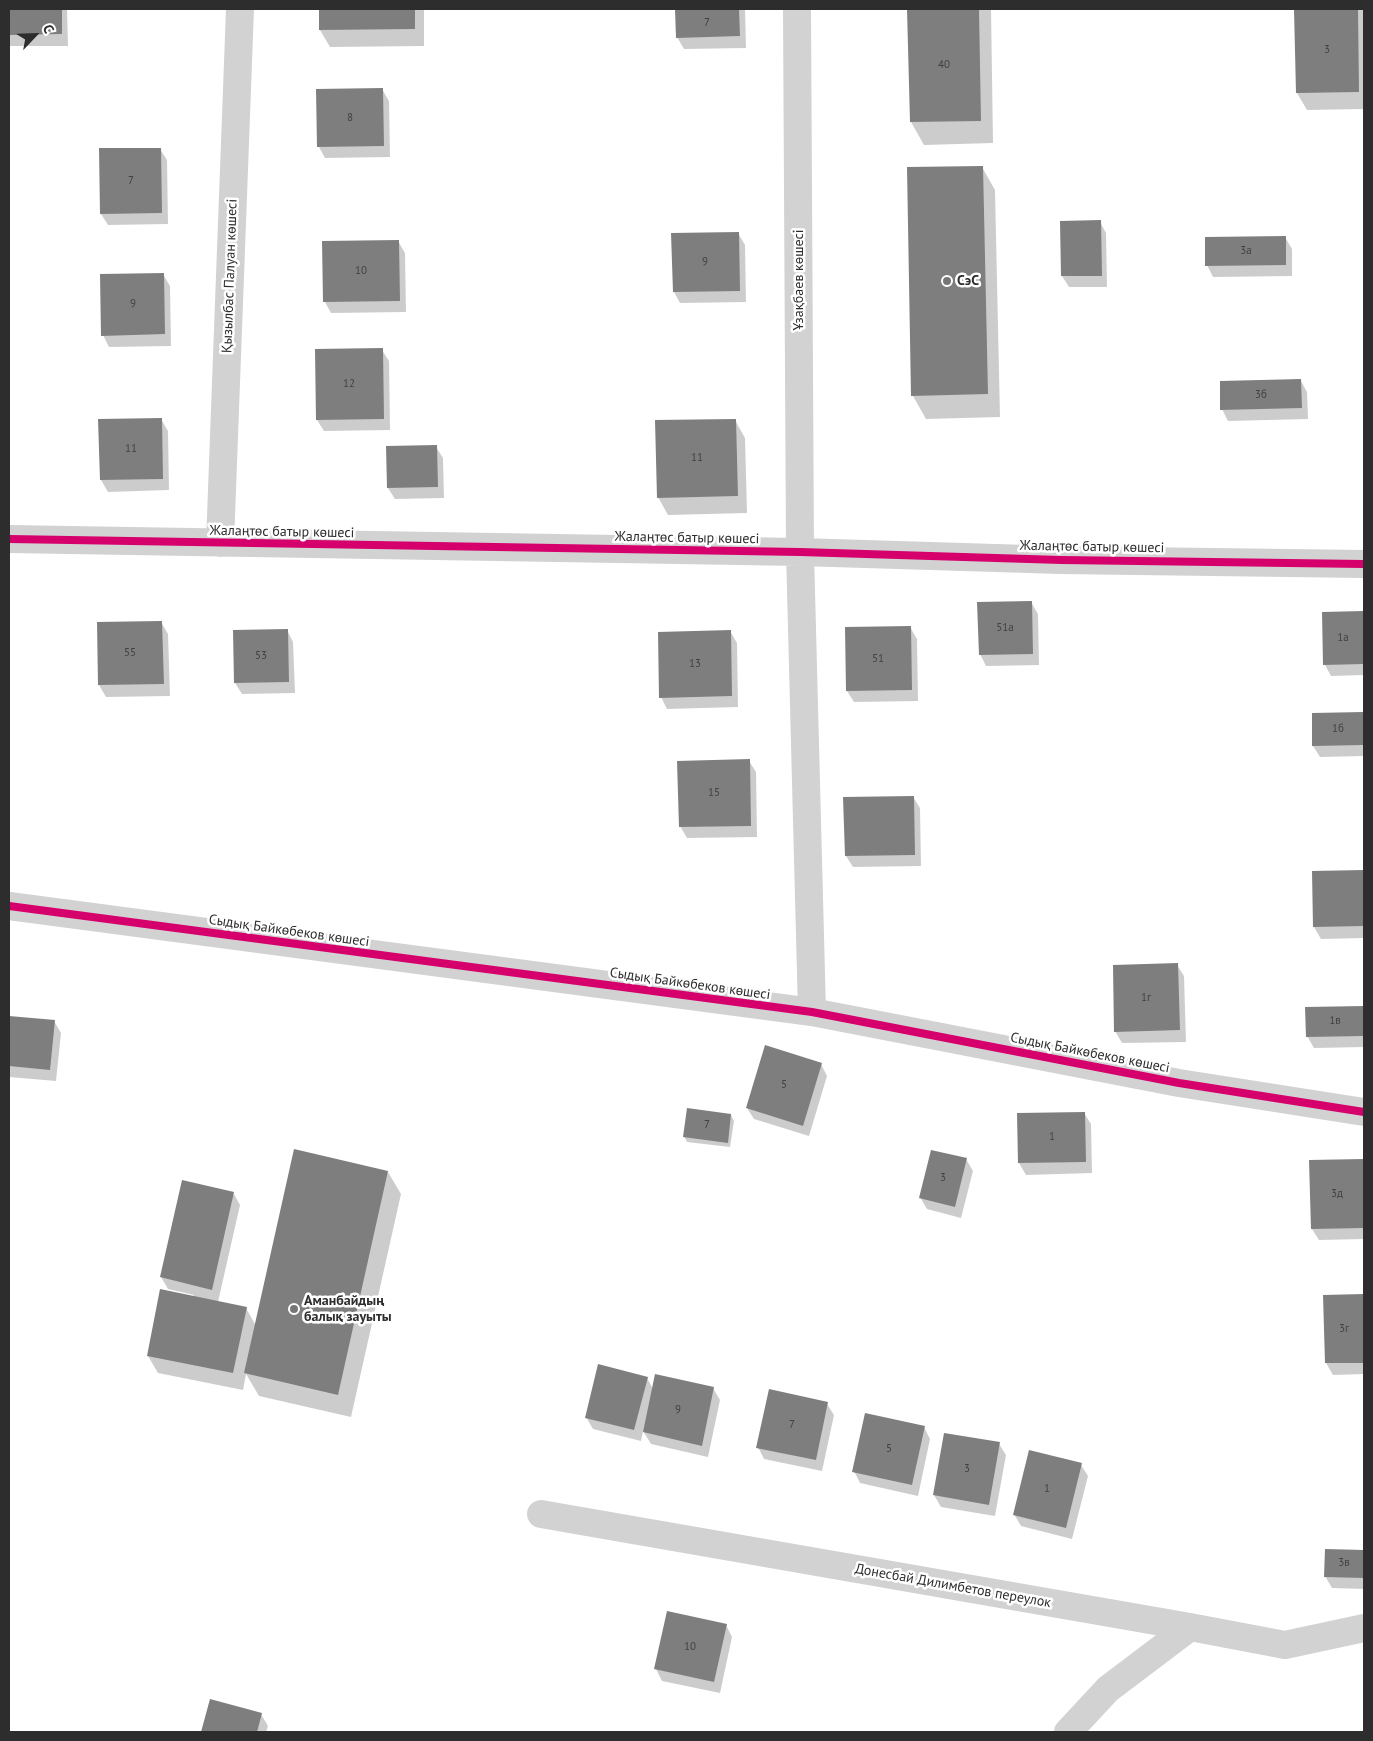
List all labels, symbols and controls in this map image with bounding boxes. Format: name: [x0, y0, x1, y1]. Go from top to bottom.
north arrow: [10, 10, 60, 60]
house number: 7: [704, 16, 710, 30]
text: С: [39, 22, 59, 36]
house number: 3: [1324, 43, 1330, 57]
house number: 40: [938, 58, 950, 72]
house number: 8: [347, 111, 353, 125]
house number: 7: [128, 174, 134, 188]
street label: Қызылбас Палуан көшесі: [219, 199, 241, 353]
street label: Ұзақбаев көшесі: [791, 230, 807, 330]
house number: 3а: [1240, 244, 1252, 258]
house number: 9: [702, 255, 708, 269]
house number: 10: [355, 264, 367, 278]
place label: СэС: [957, 273, 979, 289]
marker: СэС: [941, 275, 953, 287]
house number: 9: [130, 297, 136, 311]
house number: 12: [343, 377, 355, 391]
house number: 3б: [1255, 388, 1267, 402]
house number: 11: [125, 442, 137, 456]
house number: 11: [691, 451, 703, 465]
street label: Жалаңтөс батыр көшесі: [210, 522, 354, 542]
street label: Жалаңтөс батыр көшесі: [615, 528, 759, 548]
street label: Жалаңтөс батыр көшесі: [1020, 537, 1164, 557]
house number: 51а: [996, 621, 1014, 635]
house number: 1а: [1337, 631, 1349, 645]
house number: 55: [124, 646, 136, 660]
house number: 53: [255, 649, 267, 663]
house number: 51: [872, 652, 884, 666]
house number: 13: [689, 657, 701, 671]
house number: 1б: [1332, 722, 1344, 736]
house number: 15: [708, 786, 720, 800]
street label: Сыдық Байкөбеков көшесі: [208, 911, 370, 951]
street label: Сыдық Байкөбеков көшесі: [609, 964, 771, 1004]
house number: 1г: [1141, 991, 1151, 1005]
house number: 1в: [1329, 1014, 1341, 1028]
street label: Сыдық Байкөбеков көшесі: [1009, 1029, 1171, 1077]
house number: 5: [781, 1078, 787, 1092]
house number: 7: [704, 1118, 710, 1132]
house number: 1: [1049, 1130, 1055, 1144]
house number: 3: [940, 1171, 946, 1185]
house number: 3д: [1331, 1187, 1343, 1201]
place label: Аманбайдың балық зауыты: [304, 1293, 392, 1325]
marker: Аманбайдың балық зауыты: [288, 1303, 300, 1315]
house number: 3г: [1339, 1322, 1349, 1336]
house number: 9: [675, 1403, 681, 1417]
house number: 7: [789, 1418, 795, 1432]
house number: 5: [886, 1442, 892, 1456]
house number: 3: [964, 1462, 970, 1476]
house number: 1: [1044, 1482, 1050, 1496]
house number: 3в: [1338, 1556, 1350, 1570]
street label: Донесбай Дилимбетов переулок: [854, 1560, 1052, 1612]
house number: 10: [684, 1640, 696, 1654]

